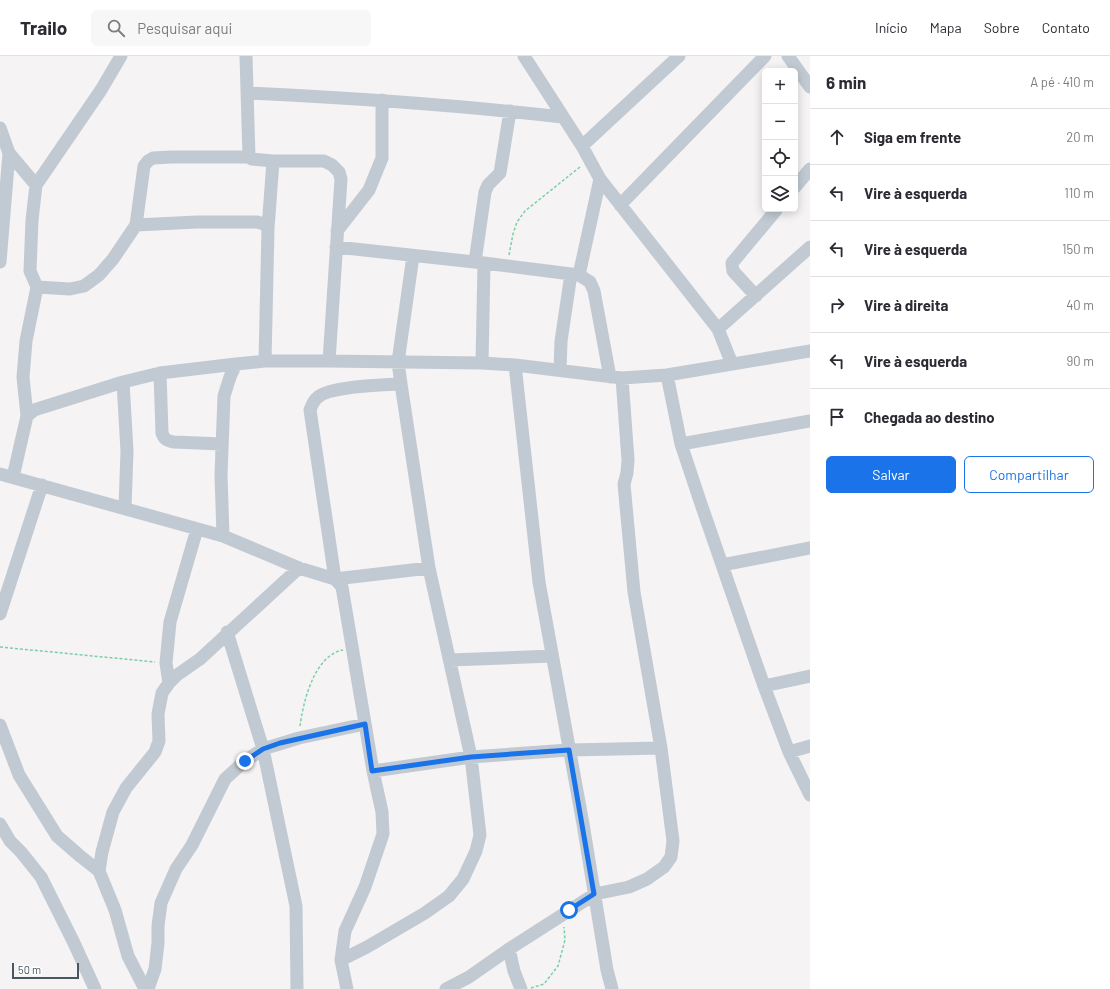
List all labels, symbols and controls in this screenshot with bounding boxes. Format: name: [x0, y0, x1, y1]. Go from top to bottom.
search box: [91, 10, 371, 46]
text: Trailo: [20, 16, 67, 39]
icon: search: [105, 17, 127, 39]
text: Pesquisar aqui: [137, 19, 232, 37]
text: Início: [875, 19, 908, 36]
text: Mapa: [930, 19, 962, 36]
text: Sobre: [984, 19, 1020, 36]
text: Contato: [1042, 19, 1090, 36]
map controls: [762, 68, 798, 212]
button: +: [762, 68, 798, 104]
text: 6 min: [826, 72, 866, 92]
text: A pé · 410 m: [1030, 74, 1094, 90]
button: −: [762, 104, 798, 140]
icon: ahead: [826, 126, 848, 148]
text: Siga em frente: [864, 128, 961, 146]
text: 20 m: [1066, 129, 1094, 145]
button: locate: [762, 140, 798, 176]
button: layers: [762, 176, 798, 212]
icon: left: [826, 182, 848, 204]
text: Vire à esquerda: [864, 184, 967, 202]
text: 110 m: [1064, 185, 1094, 201]
icon: left: [826, 238, 848, 260]
text: Vire à esquerda: [864, 240, 967, 258]
text: 150 m: [1062, 241, 1094, 257]
icon: right: [826, 294, 848, 316]
text: Vire à direita: [864, 296, 948, 314]
text: 40 m: [1066, 297, 1094, 313]
icon: left: [826, 350, 848, 372]
text: Vire à esquerda: [864, 352, 967, 370]
text: 90 m: [1067, 353, 1094, 369]
icon: arrive: [826, 406, 848, 428]
text: Chegada ao destino: [864, 408, 995, 426]
button: Salvar: [826, 456, 956, 493]
button: Compartilhar: [964, 456, 1094, 493]
route end: [236, 752, 254, 770]
route start: [560, 901, 578, 919]
scale bar: [12, 961, 79, 980]
text: 50 m: [18, 963, 41, 976]

